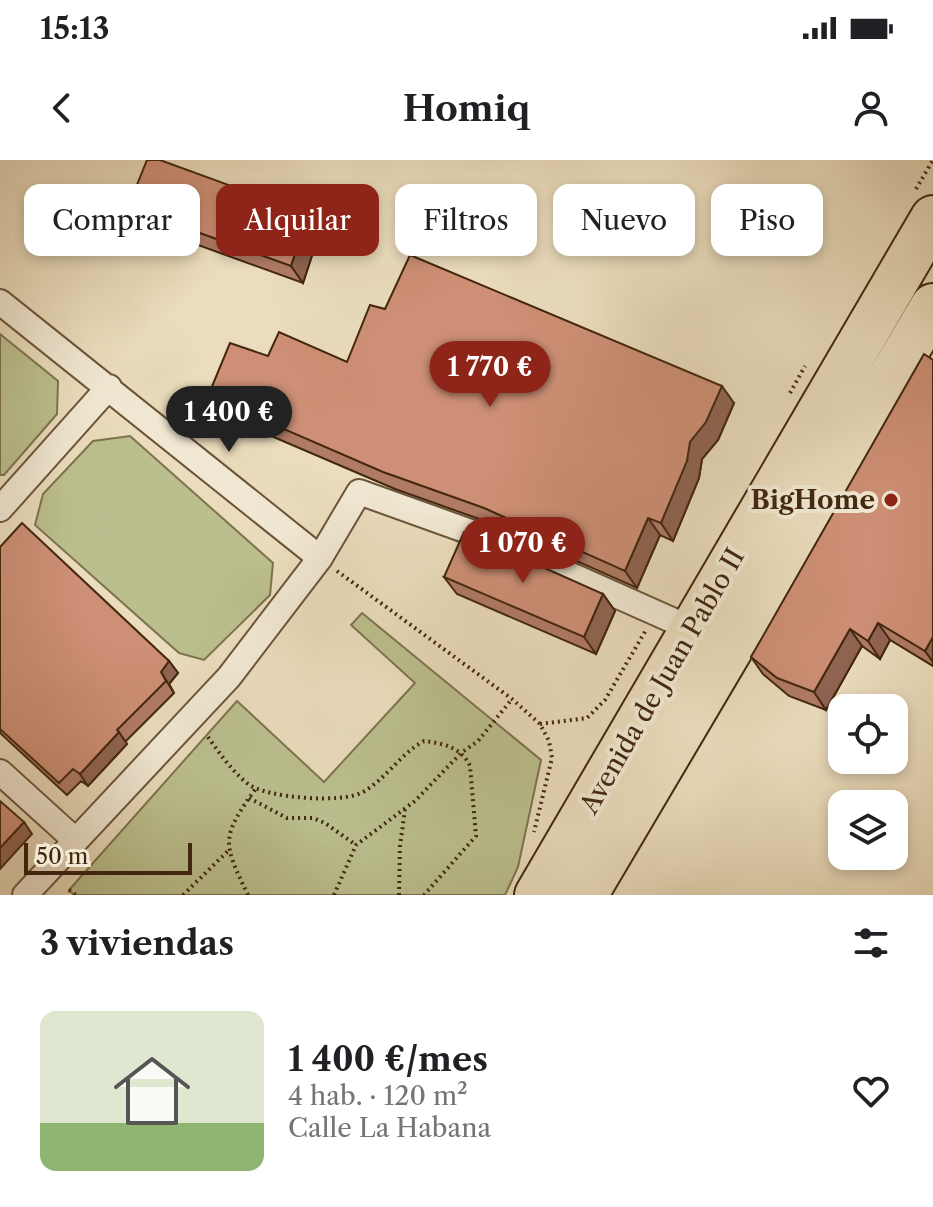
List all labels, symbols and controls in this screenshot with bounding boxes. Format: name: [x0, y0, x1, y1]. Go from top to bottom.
text: 15:13: [40, 10, 109, 47]
icon: back: [40, 86, 84, 130]
text: Homiq: [403, 86, 530, 130]
icon: person: [849, 86, 893, 130]
chip: Comprar: [24, 184, 200, 256]
chip: Alquilar: [216, 184, 379, 256]
chip: Filtros: [395, 184, 537, 256]
chip: Nuevo: [553, 184, 695, 256]
chip: Piso: [711, 184, 823, 256]
pin: 1 770 €: [416, 341, 564, 409]
text: 1 770 €: [448, 351, 532, 383]
pin: 1 400 €: [155, 386, 303, 454]
text: 1 400 €: [184, 396, 274, 428]
place label: BigHome: [750, 484, 875, 516]
marker: BigHome: [882, 491, 900, 509]
pin: 1 070 €: [449, 517, 597, 585]
text: 1 070 €: [479, 527, 567, 559]
street label: Avenida de Juan Pablo II: [572, 542, 751, 820]
map controls: [828, 694, 908, 870]
button: locate: [828, 694, 908, 774]
button: layers: [828, 790, 908, 870]
scale bar: [24, 839, 192, 875]
text: 50 m: [36, 843, 88, 870]
icon: filters: [849, 921, 893, 965]
text: 3 viviendas: [40, 922, 234, 964]
text: 1 400 €/mes: [288, 1038, 488, 1080]
icon: home: [104, 1043, 200, 1139]
icon: heart: [849, 1069, 893, 1113]
text: 4 hab. · 120 m²: [288, 1080, 468, 1112]
text: Calle La Habana: [288, 1112, 491, 1144]

